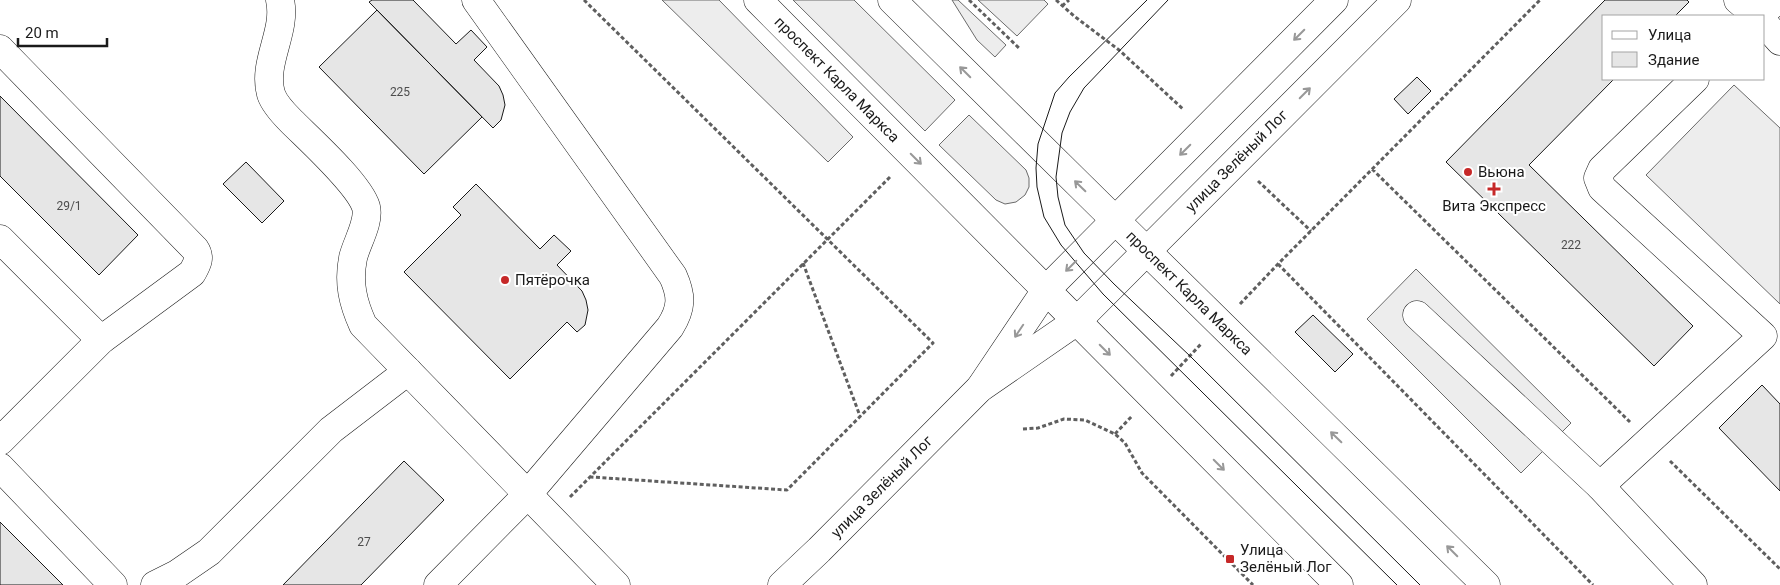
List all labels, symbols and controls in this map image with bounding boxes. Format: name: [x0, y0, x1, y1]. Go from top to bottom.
street label: проспект Карла Маркса: [771, 13, 903, 146]
scale bar: [18, 15, 106, 47]
legend: [1602, 15, 1765, 80]
text: 20 m: [25, 24, 59, 42]
text: Улица: [1648, 26, 1691, 44]
one-way arrow: [1293, 28, 1305, 41]
text: Здание: [1648, 51, 1699, 69]
one-way arrow: [959, 66, 971, 78]
house number: 225: [390, 85, 410, 99]
one-way arrow: [1299, 86, 1311, 99]
street label: улица Зелёный Лог: [1182, 106, 1292, 216]
one-way arrow: [1179, 144, 1191, 156]
one-way arrow: [910, 153, 922, 165]
place label: Вьюна: [1478, 163, 1525, 181]
marker: Вьюна: [1462, 166, 1474, 178]
one-way arrow: [1074, 180, 1086, 193]
marker: Вита Экспресс: [1488, 183, 1500, 195]
place label: Вита Экспресс: [1442, 197, 1546, 215]
house number: 29/1: [56, 199, 82, 213]
street label: проспект Карла Маркса: [1122, 227, 1256, 359]
house number: 222: [1561, 238, 1581, 252]
one-way arrow: [1065, 259, 1077, 271]
place label: Пятёрочка: [515, 271, 590, 289]
marker: Пятёрочка: [499, 274, 511, 286]
one-way arrow: [1014, 323, 1024, 337]
one-way arrow: [1099, 344, 1111, 356]
one-way arrow: [1330, 431, 1342, 443]
street label: улица Зелёный Лог: [827, 432, 937, 542]
one-way arrow: [1213, 459, 1226, 471]
house number: 27: [357, 535, 371, 549]
place label: Улица Зелёный Лог: [1240, 541, 1332, 576]
one-way arrow: [1445, 545, 1458, 557]
marker: Улица Зелёный Лог: [1224, 553, 1236, 565]

